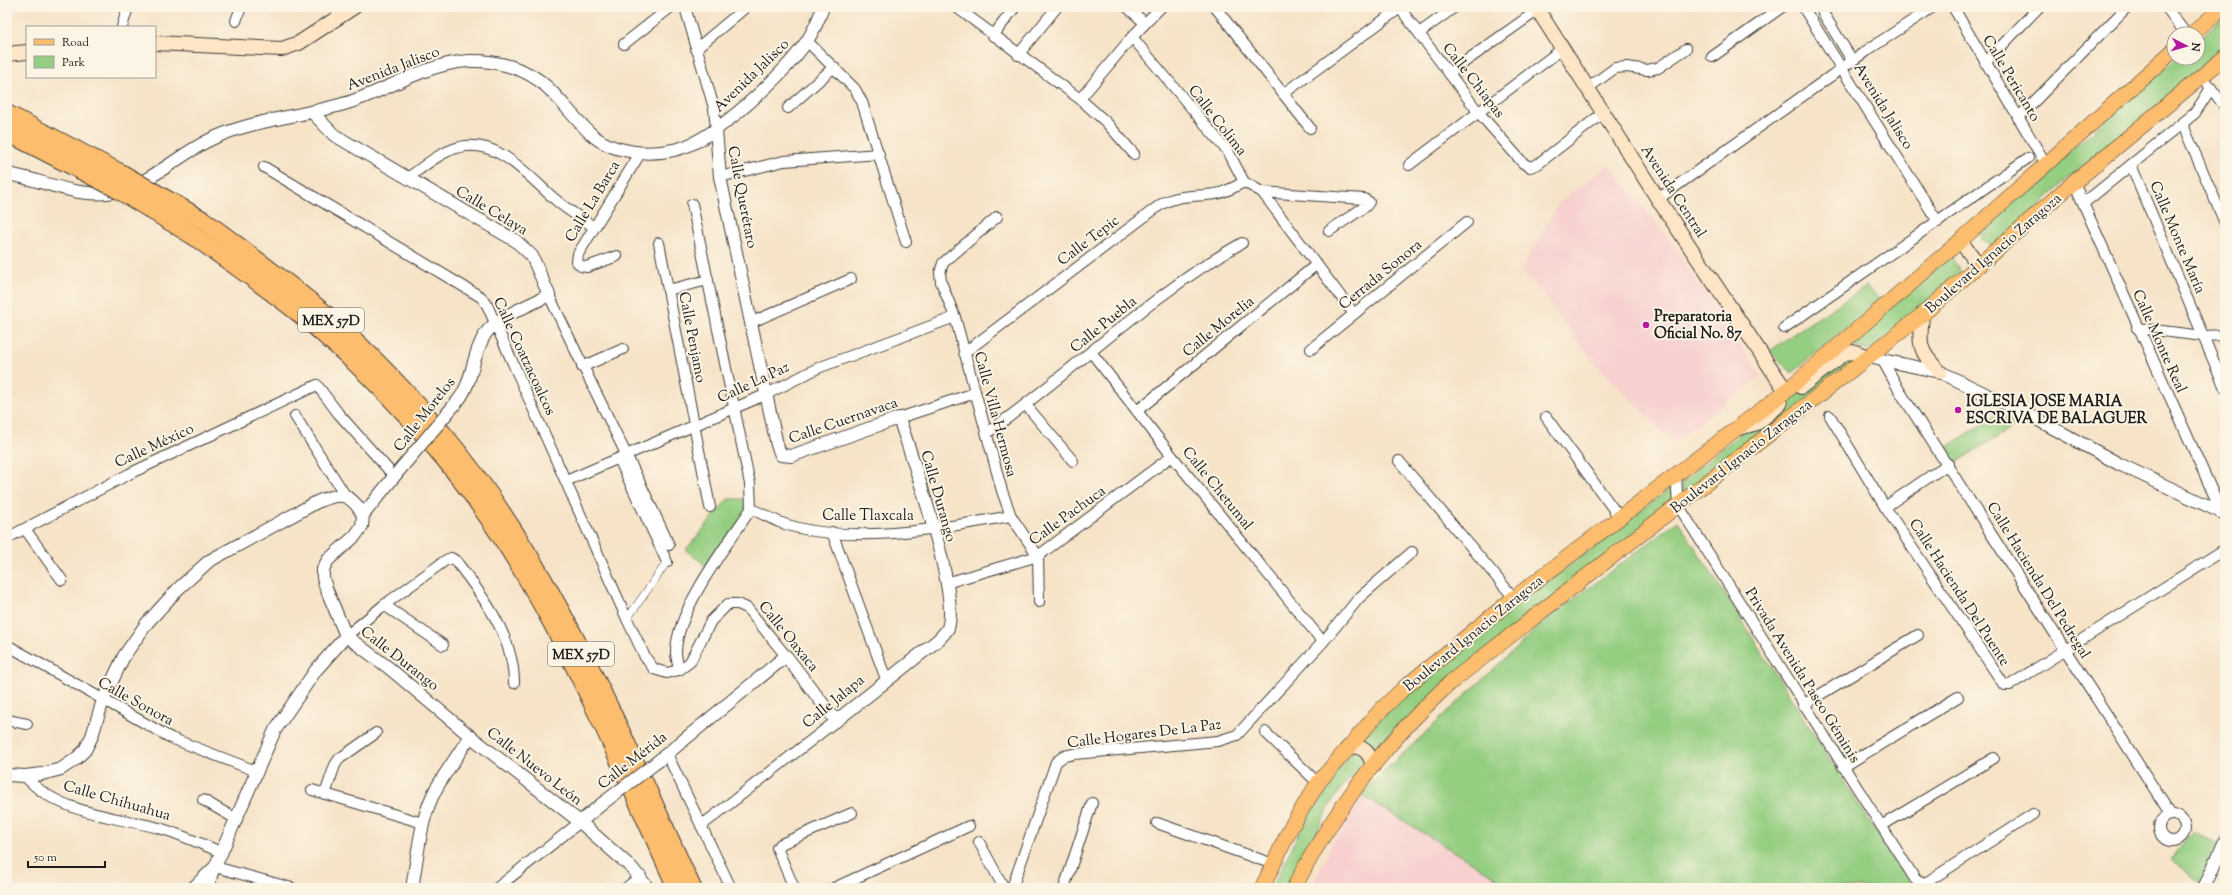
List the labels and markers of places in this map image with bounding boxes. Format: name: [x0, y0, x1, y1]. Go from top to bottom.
place label: Preparatoria Oficial No. 87: [1654, 307, 1742, 345]
marker: Preparatoria Oficial No. 87: [1641, 320, 1651, 330]
place label: IGLESIA JOSE MARIA ESCRIVA DE BALAGUER: [1966, 392, 2148, 430]
marker: IGLESIA JOSE MARIA ESCRIVA DE BALAGUER: [1953, 405, 1963, 415]

